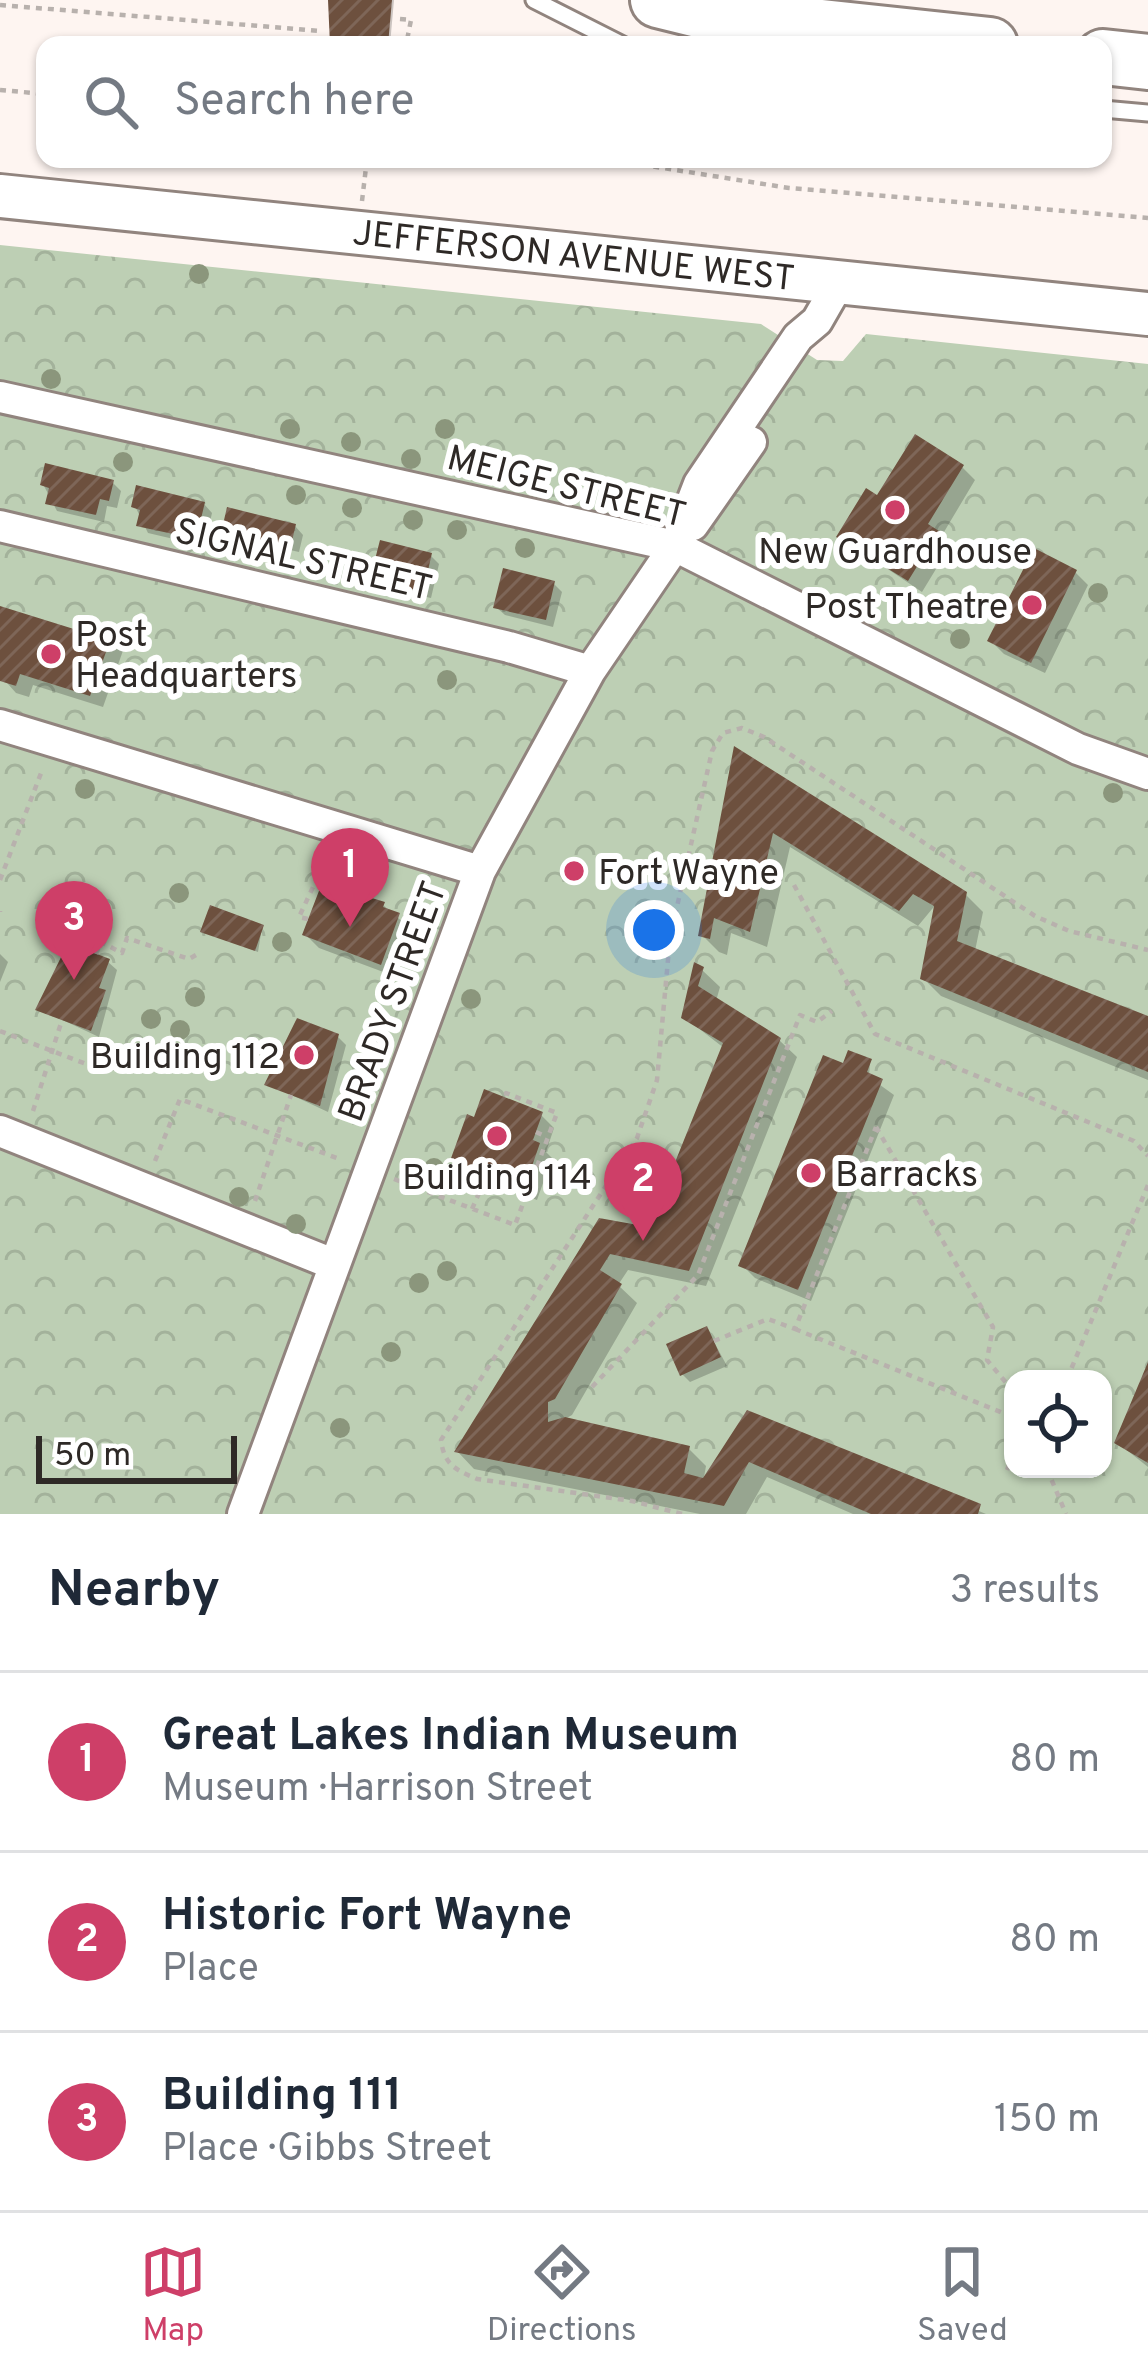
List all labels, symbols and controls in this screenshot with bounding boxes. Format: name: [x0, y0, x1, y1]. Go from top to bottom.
search box: [36, 36, 1112, 168]
icon: search: [78, 69, 144, 135]
text: Search here: [174, 74, 414, 131]
street label: JEFFERSON AVENUE WEST: [350, 212, 797, 304]
street label: MEIGE STREET: [442, 437, 690, 541]
marker: New Guardhouse: [882, 497, 908, 523]
street label: SIGNAL STREET: [170, 510, 436, 614]
place label: New Guardhouse: [758, 531, 1032, 577]
place label: Post Theatre: [804, 586, 1008, 632]
marker: Post Theatre: [1019, 592, 1045, 618]
place label: Post Headquarters: [75, 614, 297, 701]
marker: Post Headquarters: [38, 641, 64, 667]
pin: 1: [311, 828, 389, 927]
place label: Fort Wayne: [598, 852, 779, 898]
marker: Fort Wayne: [561, 858, 587, 884]
street label: BRADY STREET: [330, 876, 460, 1129]
pin: 3: [35, 881, 113, 980]
your location: [624, 900, 684, 960]
place label: Building 112: [90, 1036, 280, 1082]
marker: Building 112: [291, 1042, 317, 1068]
marker: Building 114: [484, 1123, 510, 1149]
pin: 2: [604, 1142, 682, 1241]
place label: Barracks: [835, 1154, 978, 1200]
place label: Building 114: [402, 1157, 592, 1203]
marker: Barracks: [798, 1160, 824, 1186]
map controls: [1004, 1370, 1112, 1478]
button: locate: [1004, 1370, 1112, 1478]
scale bar: [36, 1430, 237, 1483]
text: 50 m: [54, 1436, 131, 1478]
text: Nearby: [48, 1560, 220, 1625]
text: 3 results: [950, 1568, 1100, 1617]
text: Great Lakes Indian Museum: [162, 1709, 739, 1766]
text: 1: [79, 1737, 95, 1786]
text: 80 m: [1009, 1737, 1100, 1786]
text: Museum · Harrison Street: [162, 1766, 593, 1815]
text: Historic Fort Wayne: [162, 1889, 572, 1946]
text: 2: [75, 1917, 99, 1966]
text: 80 m: [1009, 1917, 1100, 1966]
text: Place: [162, 1946, 259, 1995]
text: Building 111: [162, 2069, 402, 2126]
text: 3: [75, 2097, 99, 2146]
text: 150 m: [994, 2097, 1100, 2146]
text: Place · Gibbs Street: [162, 2126, 492, 2175]
tab: Map: [140, 2239, 206, 2353]
tab: Directions: [487, 2239, 637, 2353]
tab: Saved: [917, 2239, 1008, 2353]

